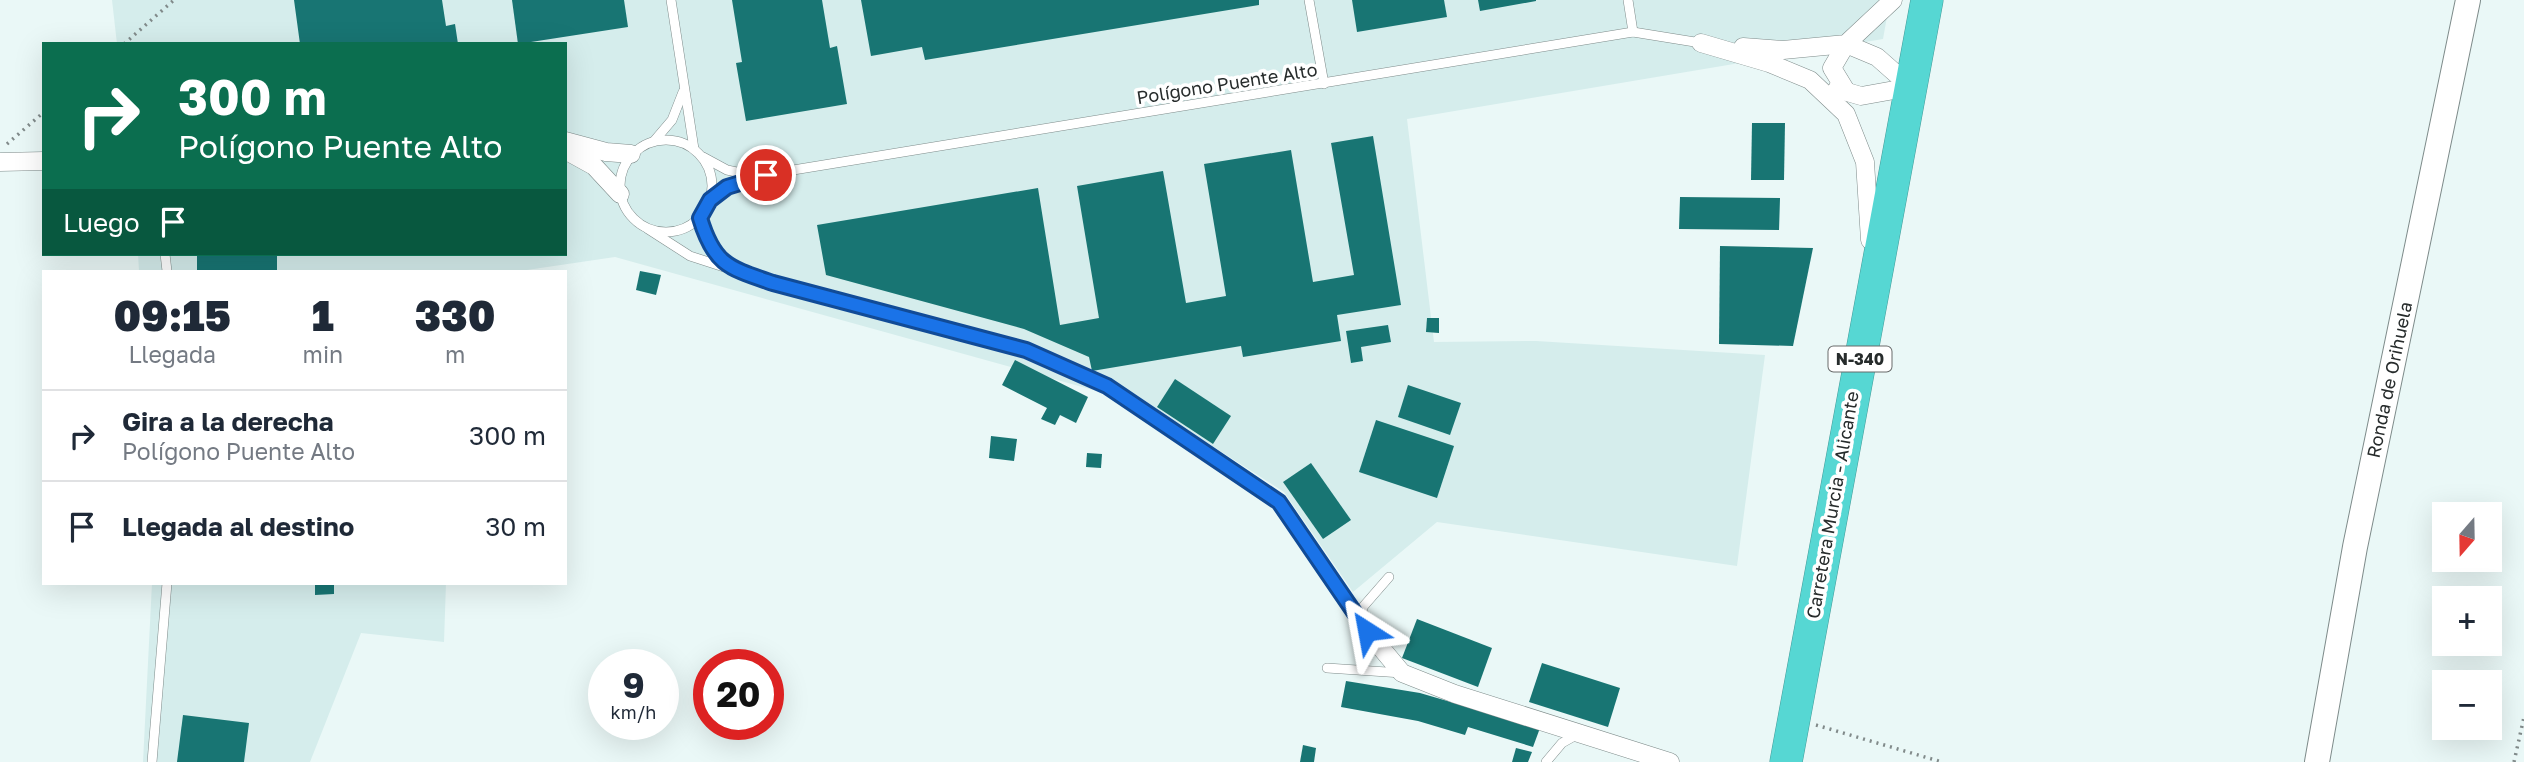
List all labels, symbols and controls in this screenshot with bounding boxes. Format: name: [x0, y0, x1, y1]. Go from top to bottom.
street label: Polígono Puente Alto: [1135, 58, 1319, 108]
text: 300 m: [178, 67, 327, 126]
icon: right: [63, 70, 154, 161]
text: Polígono Puente Alto: [178, 127, 502, 165]
pin: [736, 145, 796, 205]
icon: arrive: [747, 156, 785, 194]
icon: arrive: [154, 203, 192, 241]
text: Luego: [63, 207, 140, 238]
text: 09:15: [114, 290, 231, 340]
text: 1: [312, 290, 334, 340]
text: 330: [415, 290, 495, 340]
street label: Ronda de Orihuela: [2362, 300, 2416, 460]
text: Llegada: [128, 340, 216, 368]
text: min: [303, 340, 343, 368]
text: m: [445, 340, 465, 368]
road number: N-340: [1828, 346, 1892, 372]
street label: Carretera Murcia - Alicante: [1801, 389, 1863, 620]
text: Gira a la derecha: [122, 406, 334, 437]
icon: right: [63, 417, 101, 455]
text: 300 m: [469, 420, 546, 451]
text: Polígono Puente Alto: [122, 437, 355, 465]
north arrow: [2432, 502, 2502, 572]
map controls: [2432, 502, 2502, 740]
icon: arrive: [63, 508, 101, 546]
text: Llegada al destino: [122, 511, 354, 542]
text: 30 m: [485, 511, 546, 542]
button: +: [2432, 586, 2502, 656]
position arrow: [1330, 594, 1404, 668]
speed limit sign: 20: [693, 649, 784, 740]
text: 9: [622, 664, 645, 706]
button: −: [2432, 670, 2502, 740]
text: km/h: [611, 701, 656, 723]

